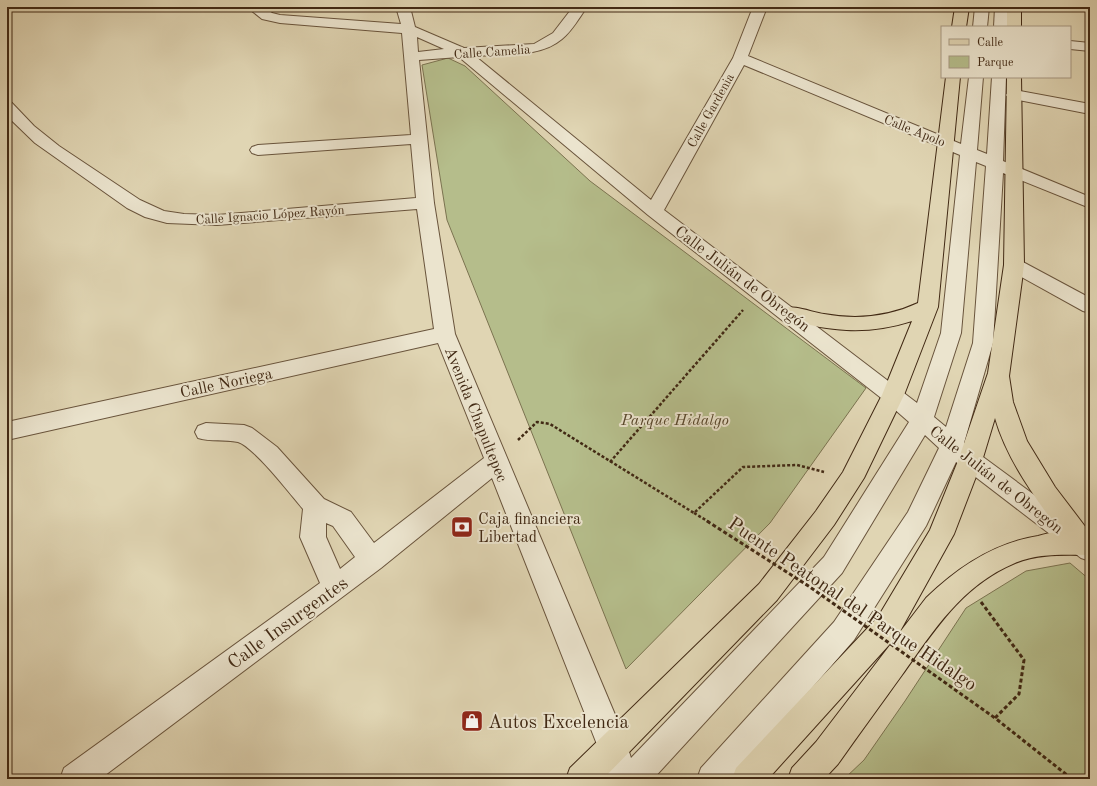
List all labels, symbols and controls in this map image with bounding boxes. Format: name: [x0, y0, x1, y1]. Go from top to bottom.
legend: [941, 26, 1071, 78]
text: Calle: [977, 37, 1003, 49]
street label: Calle Camelia: [453, 43, 531, 62]
text: Parque: [977, 57, 1014, 69]
street label: Calle Gardenia: [686, 71, 737, 150]
street label: Calle Apolo: [882, 113, 947, 150]
street label: Calle Ignacio López Rayón: [195, 204, 345, 227]
street label: Calle Julián de Obregón: [671, 224, 813, 336]
street label: Avenida Chapultepec: [441, 345, 510, 485]
street label: Calle Noriega: [179, 366, 274, 402]
park label: Parque Hidalgo: [620, 413, 729, 429]
street label: Calle Julián de Obregón: [926, 424, 1066, 538]
place label: Caja financiera Libertad: [478, 512, 581, 546]
bank icon: Caja financiera Libertad: [449, 514, 475, 540]
street label: Puente Peatonal del Parque Hidalgo: [724, 515, 979, 696]
street label: Calle Insurgentes: [225, 574, 352, 674]
shop icon: Autos Excelencia: [459, 708, 485, 734]
place label: Autos Excelencia: [488, 714, 629, 733]

